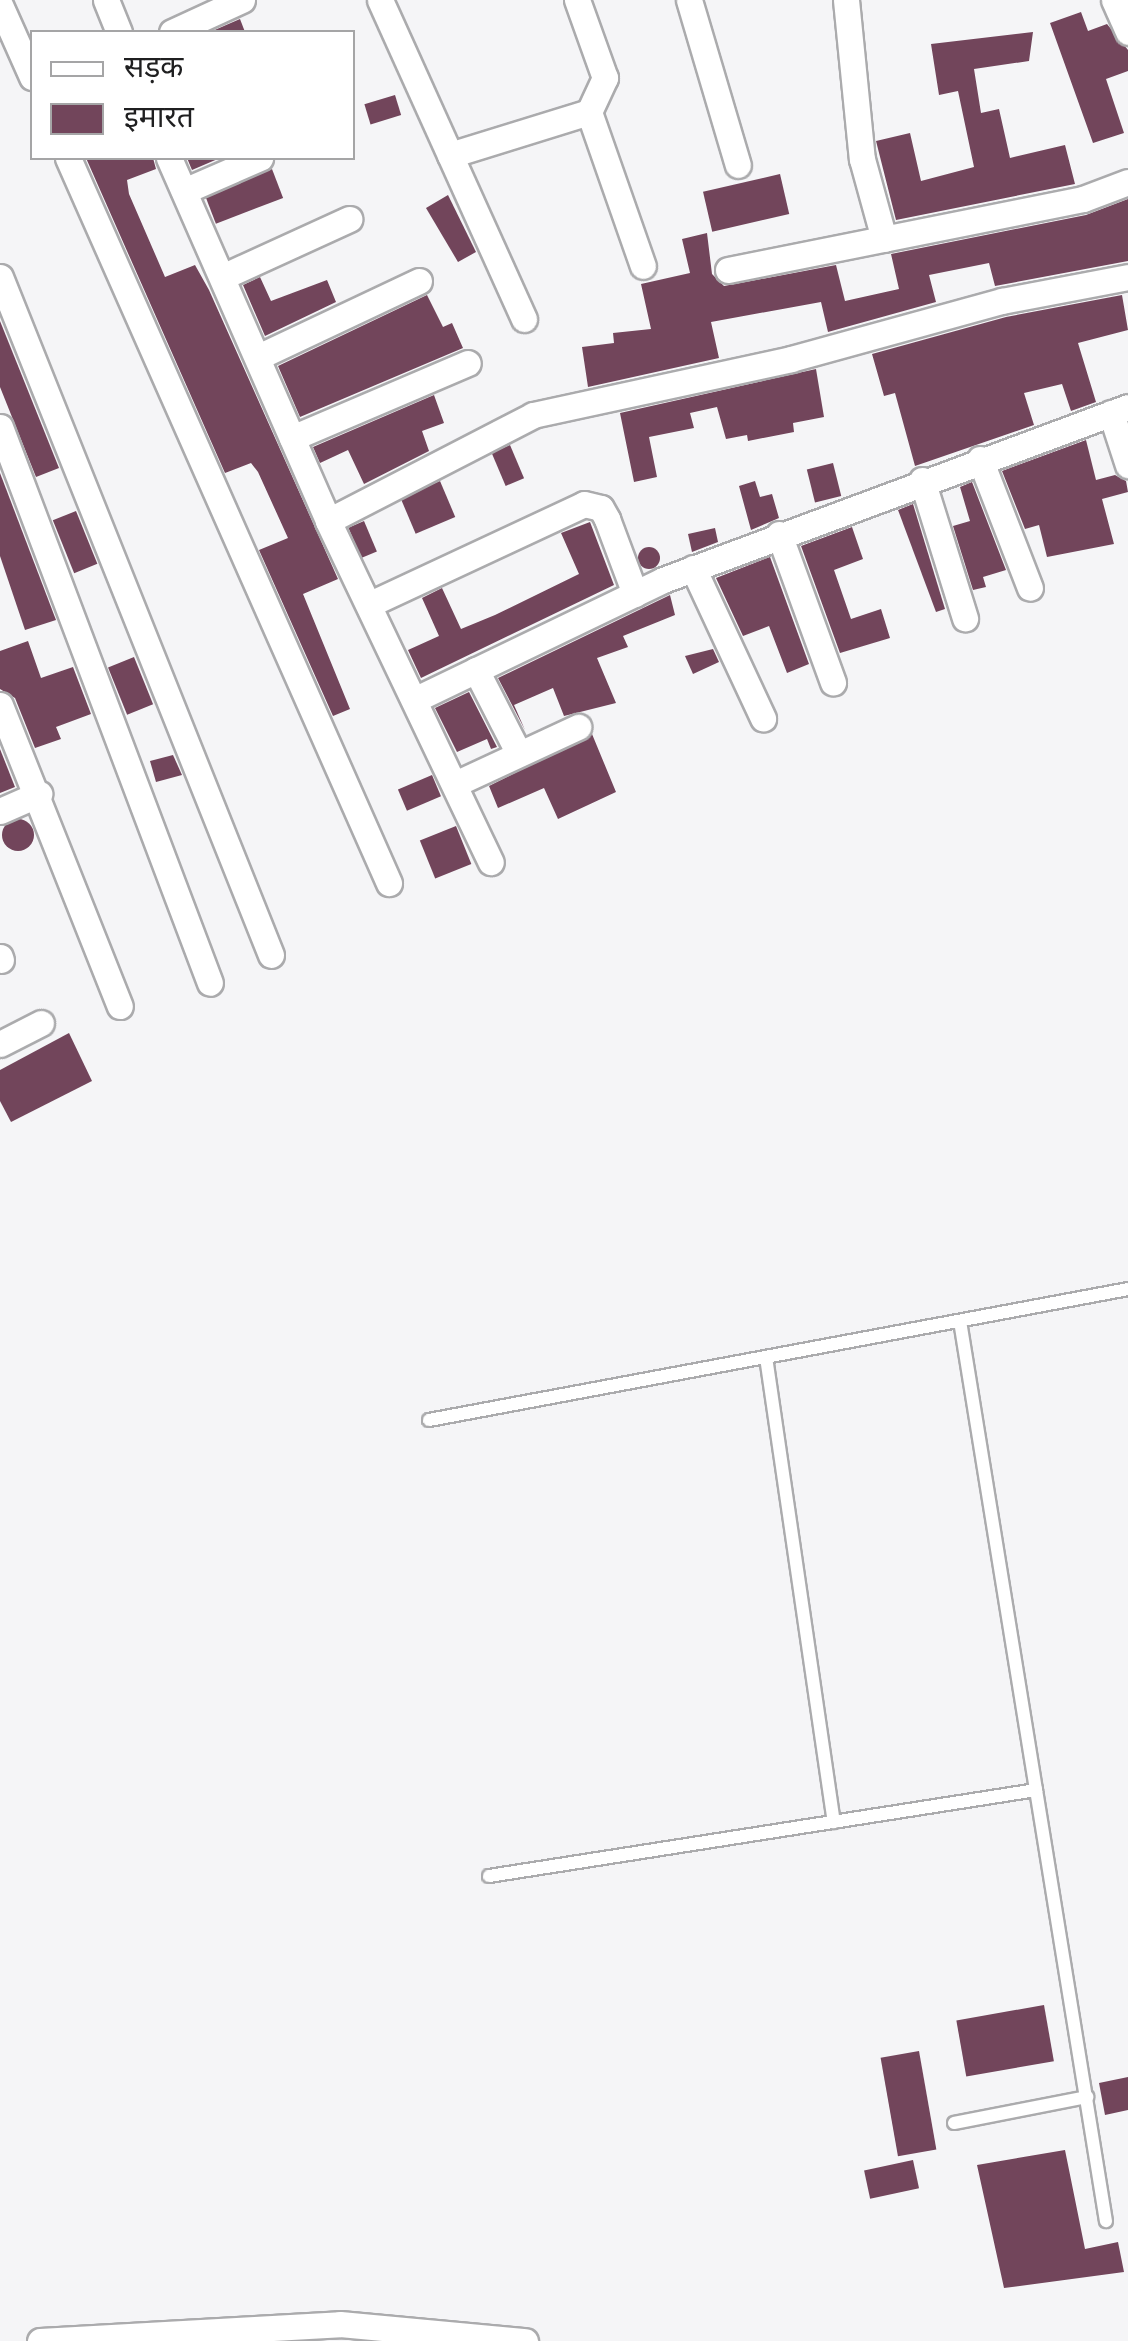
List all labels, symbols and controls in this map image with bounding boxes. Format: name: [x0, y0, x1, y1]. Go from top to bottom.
legend: [30, 30, 355, 160]
text: सड़क: [124, 49, 183, 85]
text: इमारत: [124, 99, 194, 135]

